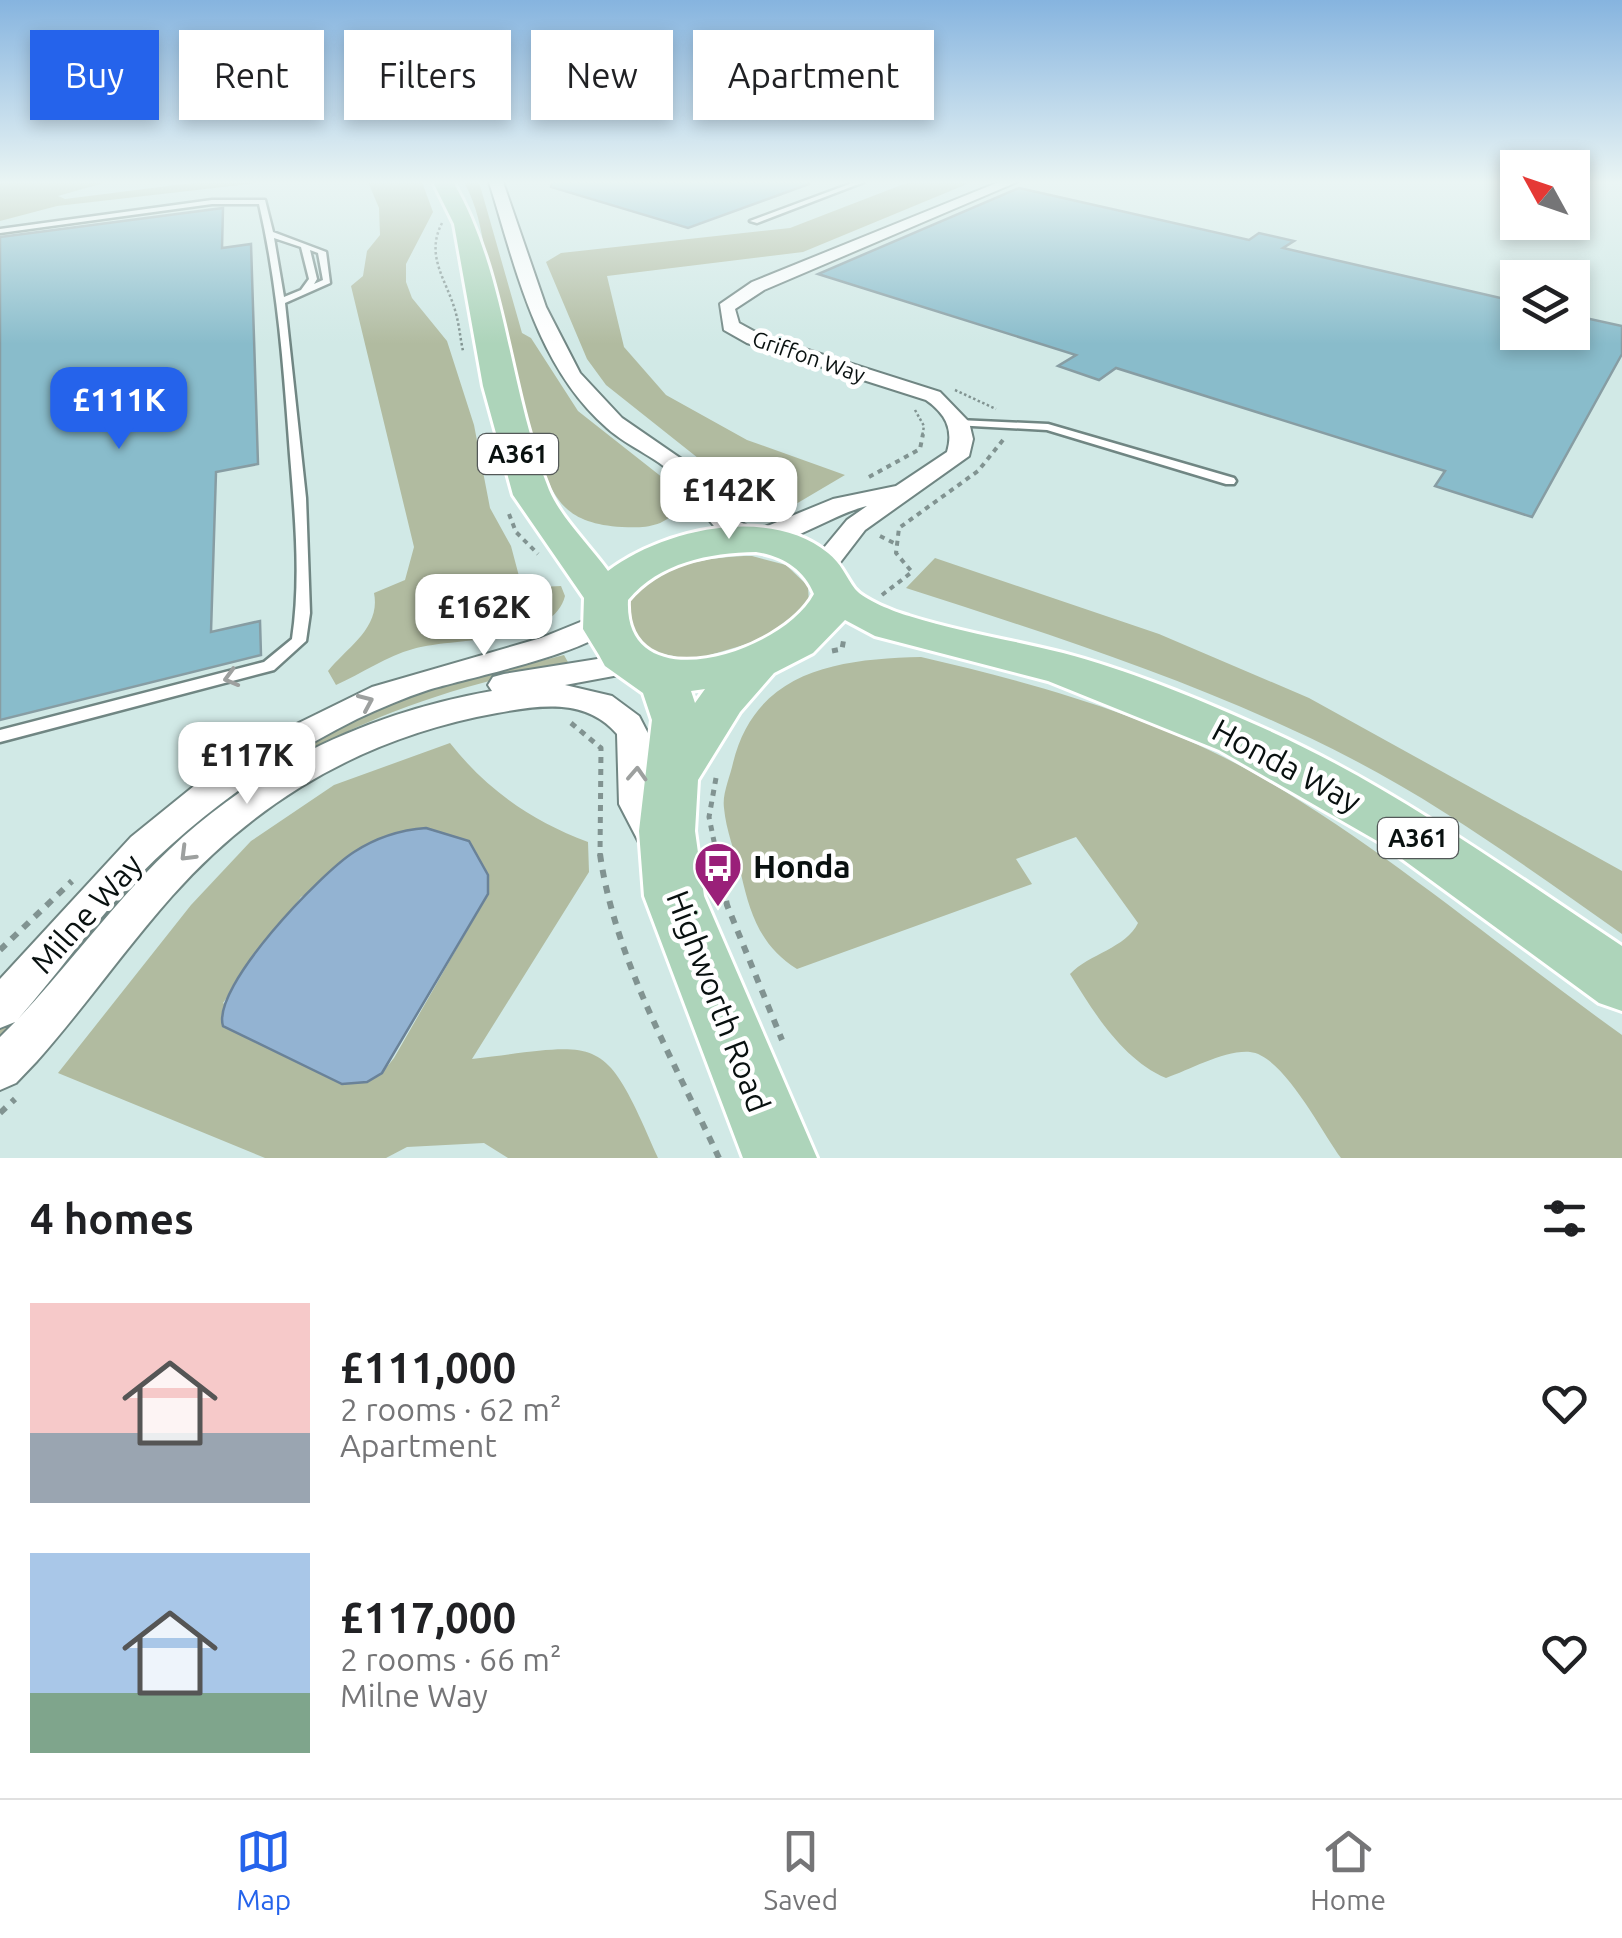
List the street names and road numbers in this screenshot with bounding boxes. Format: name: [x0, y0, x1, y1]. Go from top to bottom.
street label: Griffon Way: [749, 325, 869, 387]
road number: A361: [478, 434, 558, 474]
street label: Honda Way: [1207, 711, 1367, 819]
road number: A361: [1378, 818, 1458, 858]
street label: Milne Way: [23, 846, 149, 980]
street label: Highworth Road: [660, 885, 778, 1117]

